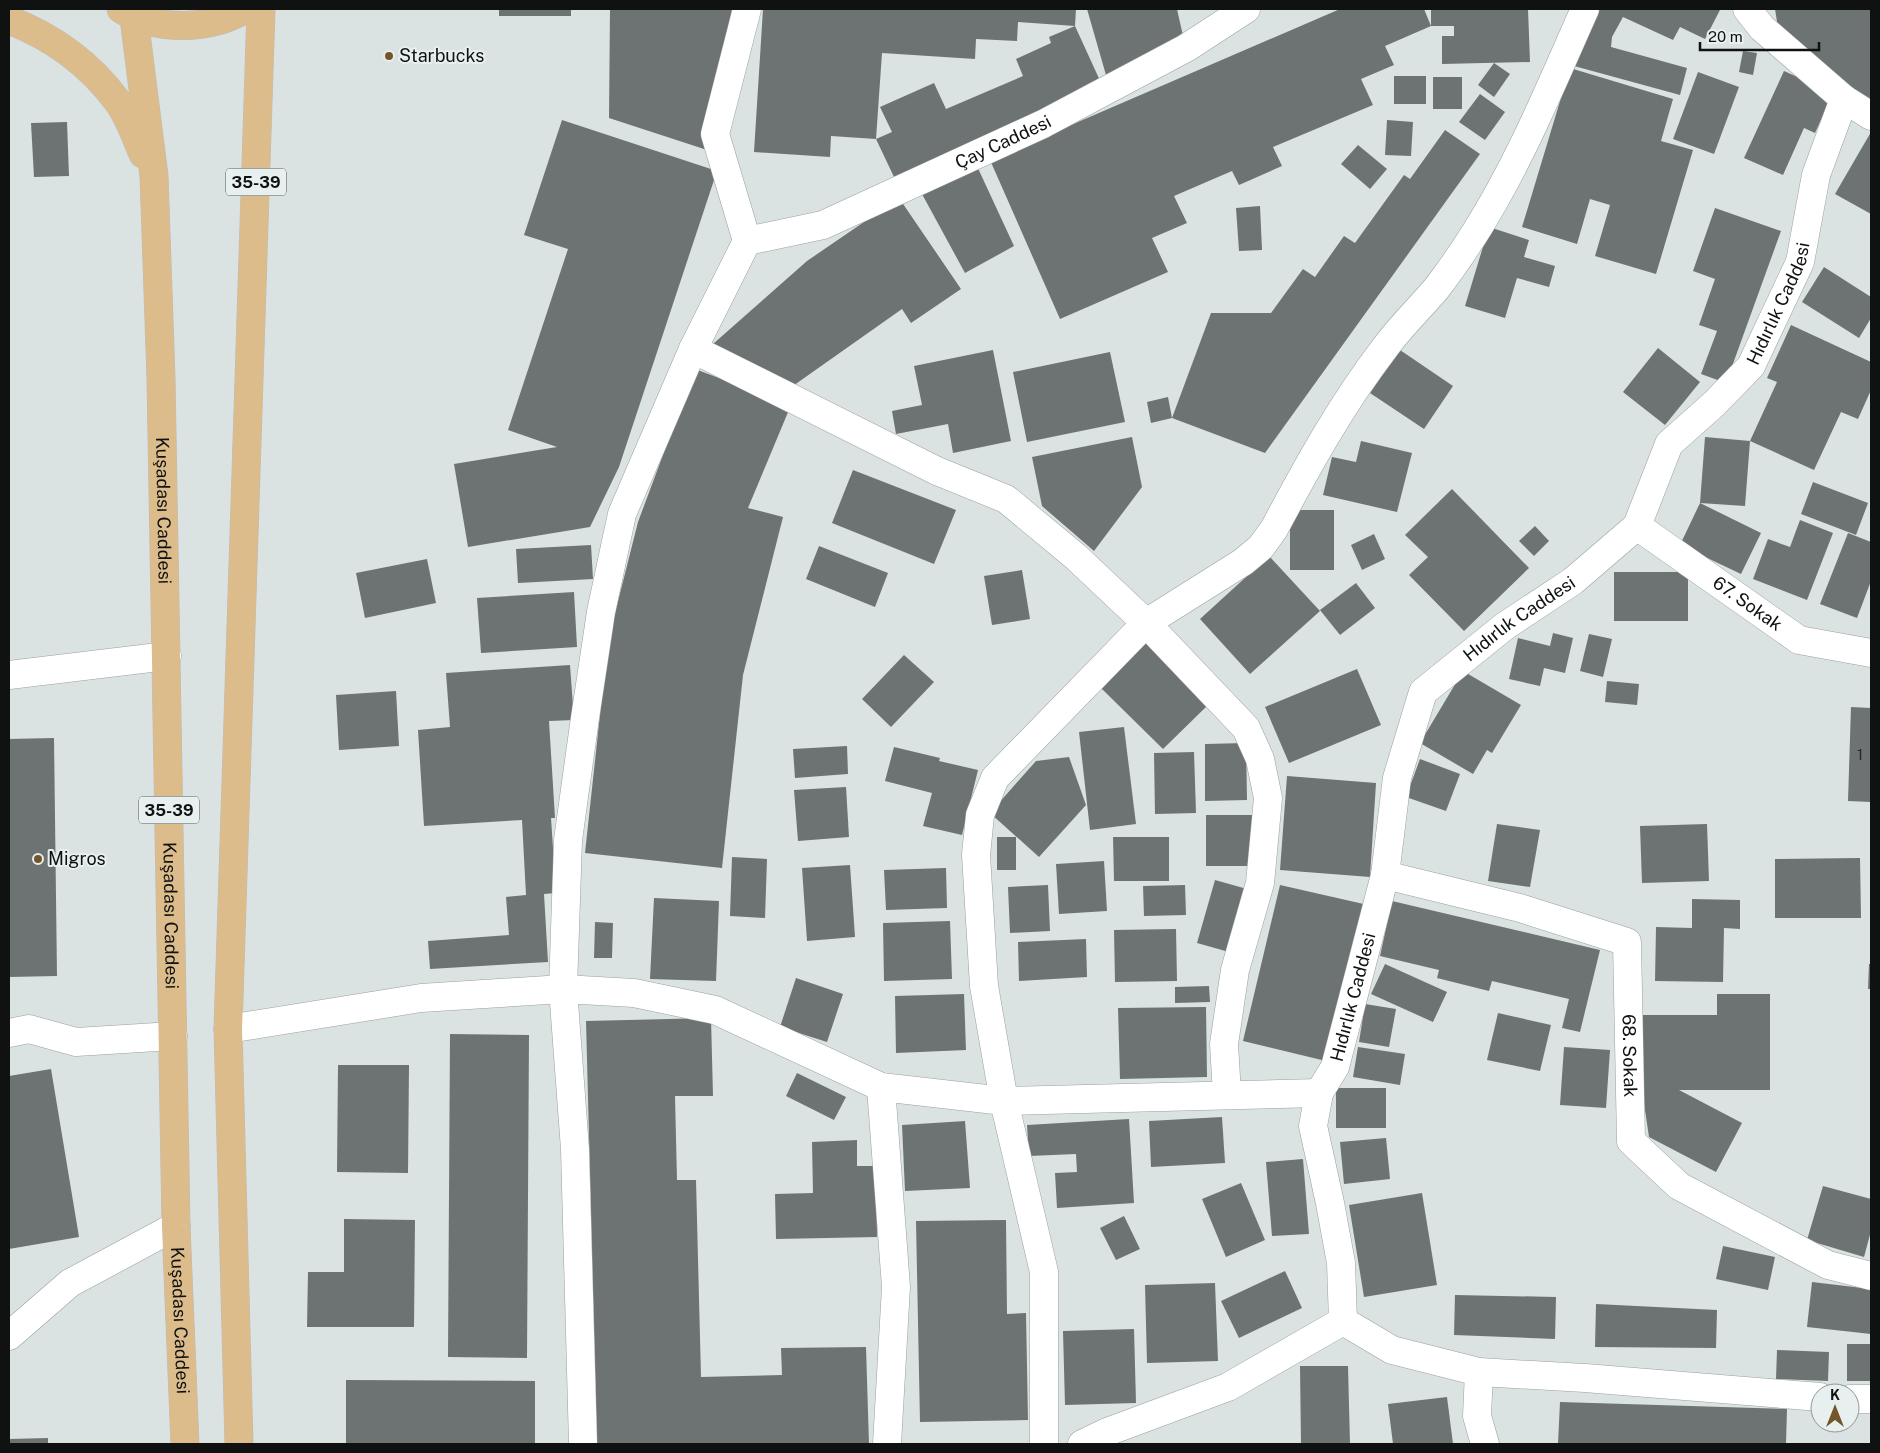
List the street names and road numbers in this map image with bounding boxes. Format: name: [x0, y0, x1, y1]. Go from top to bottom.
street label: Çay Caddesi: [952, 111, 1055, 173]
road number: 35-39: [226, 168, 286, 196]
street label: Hıdırlık Caddesi: [1742, 241, 1813, 368]
street label: Kuşadası Caddesi: [152, 437, 176, 584]
street label: Hıdırlık Caddesi: [1459, 572, 1579, 665]
street label: 67. Sokak: [1709, 572, 1786, 635]
road number: 35-39: [139, 796, 199, 824]
street label: Kuşadası Caddesi: [159, 842, 183, 989]
street label: Hıdırlık Caddesi: [1326, 930, 1380, 1064]
street label: 68. Sokak: [1618, 1014, 1641, 1098]
street label: Kuşadası Caddesi: [167, 1246, 194, 1394]

